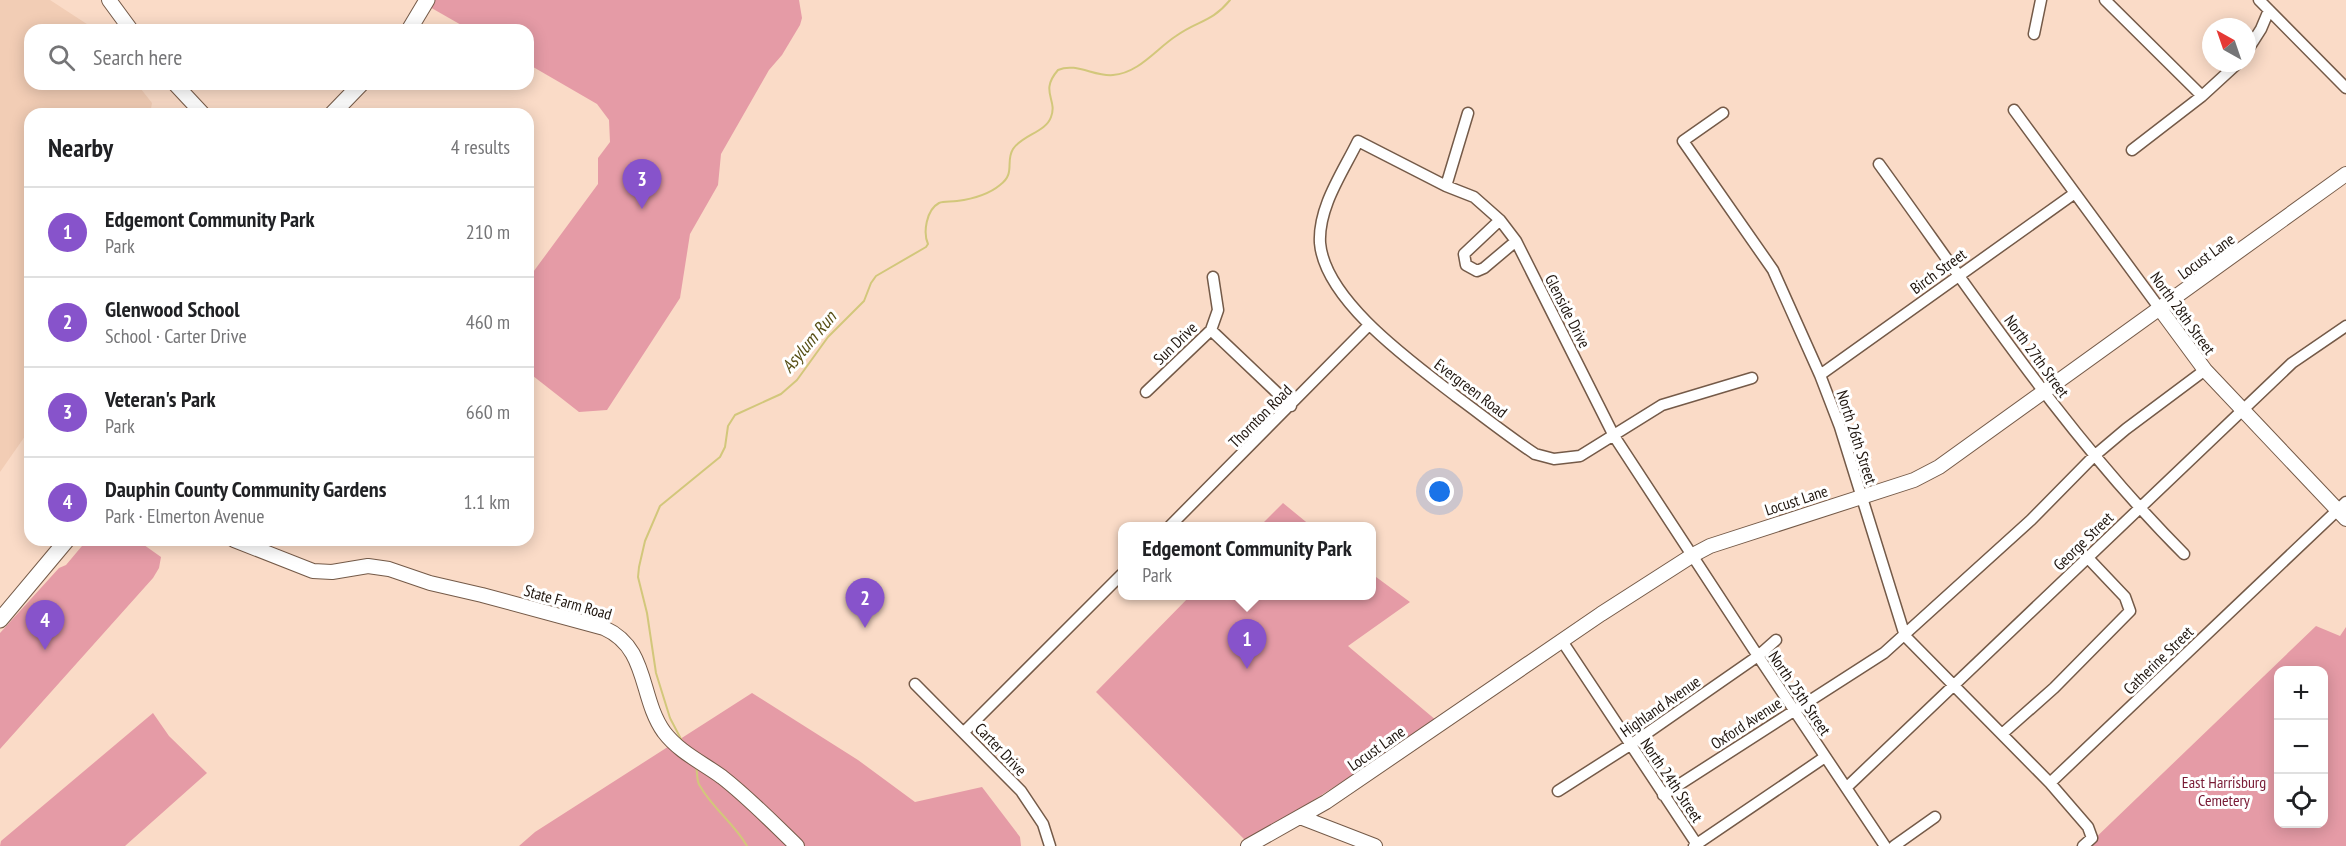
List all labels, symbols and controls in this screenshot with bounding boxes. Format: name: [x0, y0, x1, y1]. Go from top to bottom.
north arrow: [2202, 18, 2256, 72]
search box: [24, 24, 534, 90]
icon: search: [45, 41, 78, 74]
text: Search here: [93, 43, 182, 71]
text: Nearby: [48, 131, 113, 164]
text: 4 results: [451, 134, 510, 160]
pin: 3: [622, 160, 662, 209]
text: Edgemont Community Park: [105, 205, 315, 233]
text: 1: [63, 219, 72, 245]
text: 210 m: [466, 219, 510, 245]
street label: Locust Lane: [2174, 229, 2238, 283]
text: Park: [105, 233, 135, 259]
street label: Birch Street: [1906, 244, 1971, 298]
street label: North 28th Street: [2146, 268, 2220, 359]
street label: Glenside Drive: [1541, 271, 1595, 351]
text: Glenwood School: [105, 295, 240, 323]
water label: Asylum Run: [776, 305, 842, 377]
text: 2: [63, 309, 72, 335]
text: 460 m: [466, 309, 510, 335]
street label: North 27th Street: [2000, 311, 2074, 402]
street label: Sun Drive: [1149, 317, 1201, 369]
text: School · Carter Drive: [105, 323, 247, 349]
street label: Evergreen Road: [1431, 354, 1511, 422]
street label: Thornton Road: [1224, 380, 1296, 452]
text: Veteran's Park: [105, 385, 216, 413]
street label: North 26th Street: [1832, 388, 1882, 487]
text: 3: [63, 399, 72, 425]
text: 660 m: [466, 399, 510, 425]
text: Park: [105, 413, 135, 439]
text: Dauphin County Community Gardens: [105, 475, 386, 503]
your location: [1425, 477, 1454, 506]
street label: Locust Lane: [1762, 480, 1830, 520]
text: 4: [63, 489, 72, 515]
text: 1.1 km: [463, 489, 510, 515]
text: Park · Elmerton Avenue: [105, 503, 265, 529]
street label: George Street: [2049, 507, 2118, 574]
popup: [1118, 522, 1376, 600]
text: Edgemont Community Park: [1142, 534, 1352, 562]
text: Park: [1142, 562, 1172, 588]
pin: 2: [846, 578, 884, 628]
street label: State Farm Road: [522, 580, 614, 624]
pin: 4: [26, 600, 64, 650]
pin: 1: [1228, 620, 1266, 669]
street label: Catherine Street: [2119, 621, 2198, 698]
street label: North 25th Street: [1764, 647, 1836, 739]
map controls: [2274, 666, 2328, 828]
button: +: [2274, 666, 2328, 720]
street label: Highland Avenue: [1616, 671, 1704, 741]
street label: Oxford Avenue: [1707, 693, 1785, 753]
street label: Carter Drive: [971, 718, 1031, 780]
button: −: [2274, 720, 2328, 774]
street label: Locust Lane: [1344, 721, 1408, 775]
street label: North 24th Street: [1636, 734, 1708, 826]
park label: East Harrisburg Cemetery: [2182, 772, 2266, 810]
button: locate: [2274, 774, 2328, 828]

